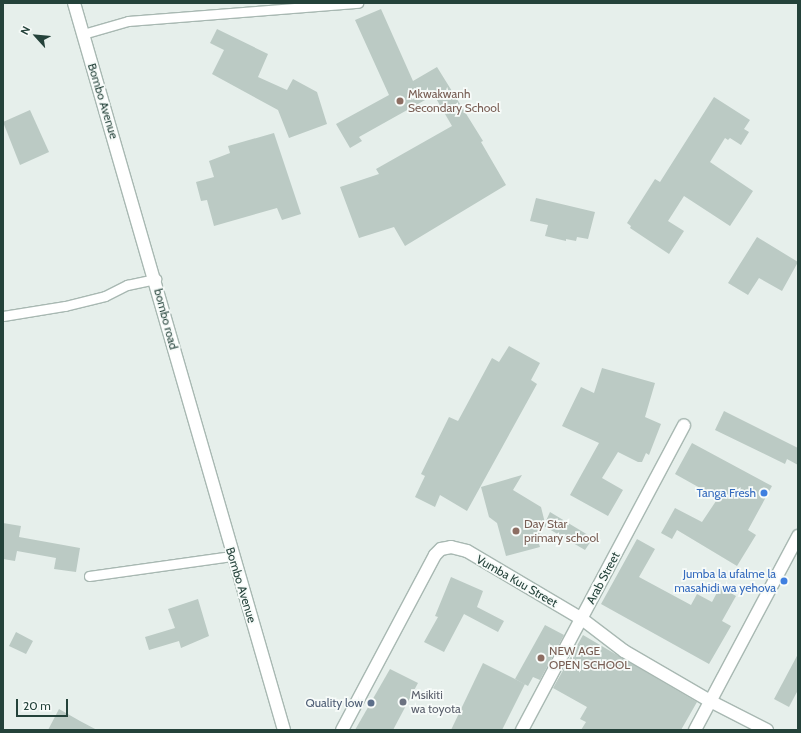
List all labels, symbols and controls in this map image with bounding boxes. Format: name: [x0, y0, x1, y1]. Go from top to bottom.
north arrow: [16, 16, 56, 56]
text: N: [17, 24, 33, 37]
street label: Bombo Avenue: [85, 61, 121, 141]
place label: Mkwakwanh Secondary School: [408, 87, 500, 115]
marker: Mkwakwanh Secondary School: [395, 96, 405, 106]
street label: bombo road: [151, 287, 181, 351]
place label: Tanga Fresh: [696, 486, 756, 500]
marker: Tanga Fresh: [759, 488, 769, 498]
place label: Day Star primary school: [524, 517, 599, 545]
marker: Day Star primary school: [511, 526, 521, 536]
street label: Bombo Avenue: [223, 545, 259, 625]
street label: Arab Street: [583, 549, 623, 607]
street label: Vumba Kuu Street: [474, 552, 560, 610]
place label: Jumba la ufalme la masahidi wa yehova: [674, 567, 776, 595]
marker: Jumba la ufalme la masahidi wa yehova: [779, 576, 789, 586]
place label: NEW AGE OPEN SCHOOL: [549, 644, 630, 672]
marker: NEW AGE OPEN SCHOOL: [536, 653, 546, 663]
place label: Msikiti wa toyota: [411, 688, 461, 716]
scale bar: [18, 691, 70, 717]
place label: Quality low: [306, 696, 363, 710]
marker: Msikiti wa toyota: [398, 697, 408, 707]
text: 20 m: [23, 698, 51, 713]
marker: Quality low: [366, 698, 376, 708]

